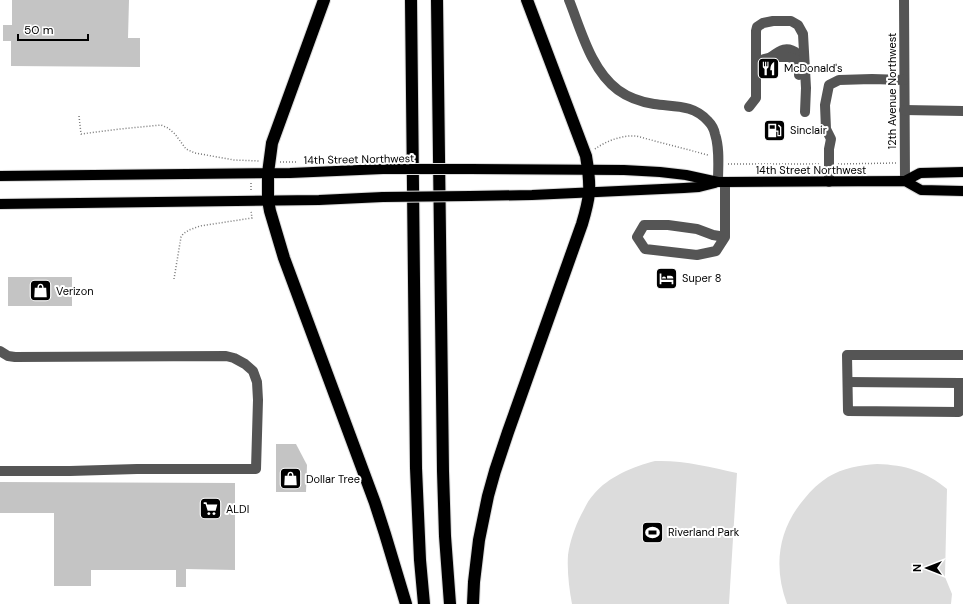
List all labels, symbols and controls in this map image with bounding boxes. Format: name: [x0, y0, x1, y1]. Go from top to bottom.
scale bar: [18, 16, 88, 42]
text: 50 m: [24, 22, 53, 38]
street label: 12th Avenue Northwest: [885, 33, 899, 149]
restaurant icon: McDonald's: [755, 55, 781, 81]
place label: McDonald's: [784, 61, 843, 75]
fuel station icon: Sinclair: [761, 117, 787, 143]
place label: Sinclair: [790, 123, 827, 137]
street label: 14th Street Northwest: [304, 151, 414, 167]
street label: 14th Street Northwest: [756, 163, 866, 177]
hotel icon: Super 8: [654, 265, 680, 291]
place label: Super 8: [682, 271, 722, 285]
shop icon: Verizon: [27, 278, 53, 304]
place label: Verizon: [56, 284, 93, 298]
shop icon: Dollar Tree: [278, 466, 304, 492]
place label: Dollar Tree: [306, 472, 360, 486]
supermarket icon: ALDI: [198, 496, 224, 522]
place label: ALDI: [226, 502, 249, 516]
sports icon: Riverland Park: [640, 519, 666, 545]
place label: Riverland Park: [668, 525, 740, 539]
north arrow: [907, 548, 947, 588]
text: N: [910, 564, 924, 572]

